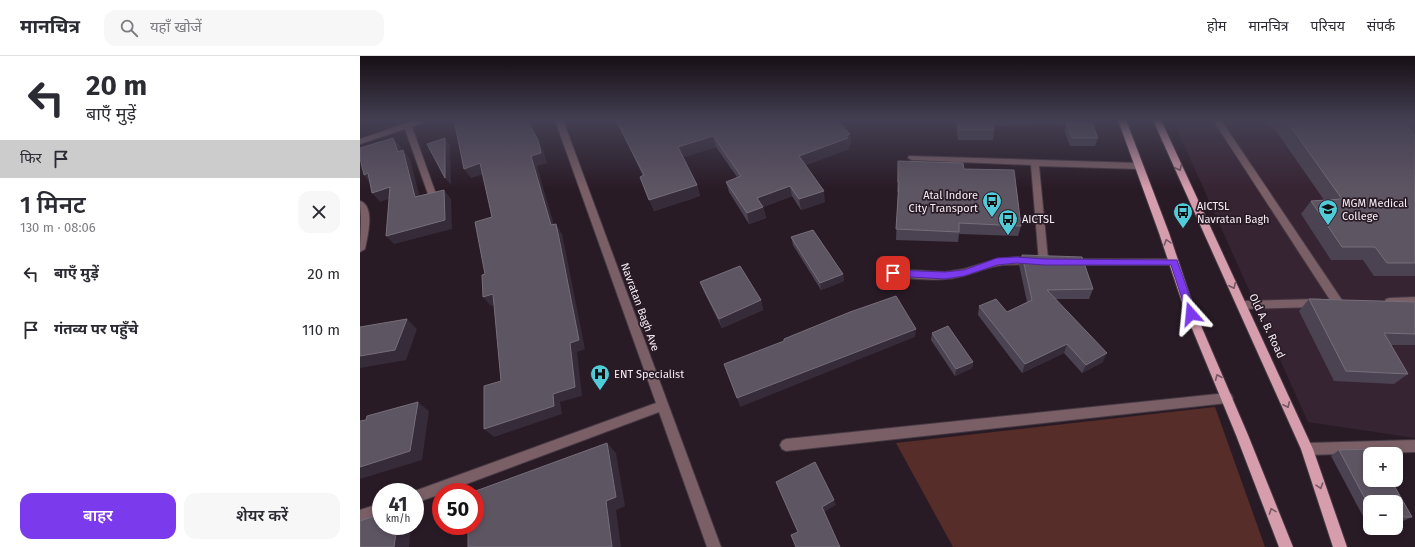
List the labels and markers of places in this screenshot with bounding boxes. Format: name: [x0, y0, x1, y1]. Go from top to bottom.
place label: Atal Indore City Transport: [909, 189, 978, 215]
bus stop icon: Atal Indore City Transport: [981, 190, 1003, 218]
place label: MGM Medical College: [1342, 197, 1407, 223]
school or university icon: MGM Medical College: [1317, 198, 1339, 226]
place label: AICTSL Navratan Bagh: [1197, 200, 1270, 226]
bus stop icon: AICTSL Navratan Bagh: [1172, 201, 1194, 229]
bus stop icon: AICTSL: [997, 208, 1019, 236]
place label: AICTSL: [1022, 213, 1055, 226]
pin: [876, 256, 910, 290]
hospital icon: ENT Specialist: [589, 363, 611, 391]
place label: ENT Specialist: [614, 368, 684, 381]

